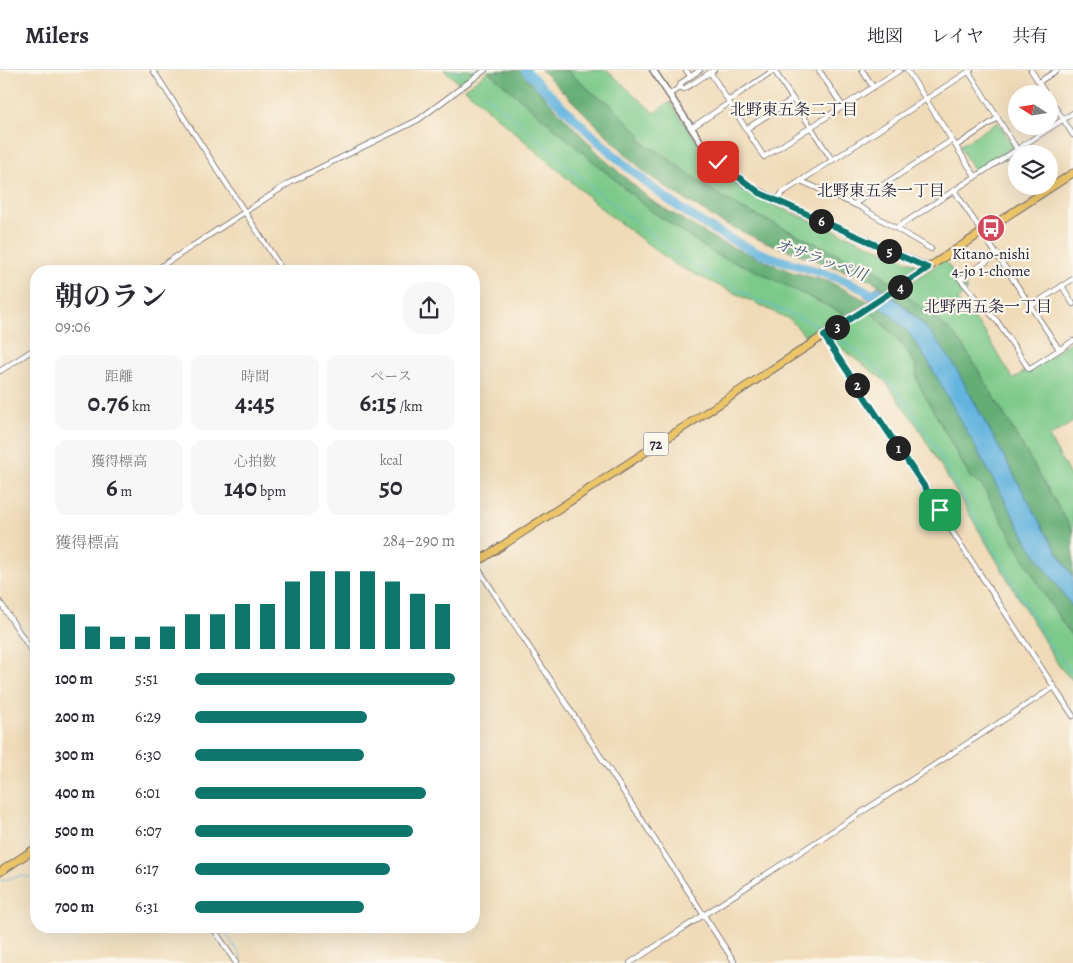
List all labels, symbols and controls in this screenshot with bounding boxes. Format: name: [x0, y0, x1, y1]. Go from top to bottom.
text: Milers: [25, 19, 89, 51]
text: 地図: [867, 24, 903, 48]
text: レイヤ: [931, 24, 984, 48]
text: 共有: [1012, 24, 1048, 48]
north arrow: [1008, 85, 1058, 135]
map controls: [1008, 85, 1058, 195]
district label: 北野東五条二丁目: [730, 99, 858, 121]
pin: [697, 141, 739, 183]
button: layers: [1008, 145, 1058, 195]
icon: check: [704, 148, 732, 176]
district label: 北野東五条一丁目: [817, 180, 945, 202]
pin: 6: [808, 208, 834, 234]
text: 6: [818, 212, 825, 231]
bus stop icon: Kitano-nishi 4-jo 1-chome: [976, 213, 1006, 243]
water label: オサラッペ川: [772, 233, 872, 287]
pin: 5: [876, 238, 902, 264]
text: 5: [887, 242, 892, 261]
place label: Kitano-nishi 4-jo 1-chome: [952, 244, 1031, 281]
pin: 4: [888, 274, 912, 300]
text: 朝のラン: [55, 278, 167, 316]
text: 4: [897, 278, 904, 297]
button: share: [403, 282, 455, 334]
district label: 北野西五条一丁目: [924, 296, 1052, 318]
pin: 3: [824, 314, 850, 340]
text: 09:06: [55, 316, 91, 338]
text: 3: [834, 318, 841, 337]
text: 距離: [105, 367, 133, 386]
text: 時間: [241, 367, 269, 386]
text: ペース: [370, 367, 412, 386]
pin: 2: [844, 372, 870, 398]
text: 2: [854, 376, 861, 395]
text: 0.76: [87, 386, 129, 420]
text: 4:45: [235, 386, 275, 420]
text: 6:15: [359, 386, 397, 420]
text: km: [129, 397, 151, 416]
text: /km: [397, 397, 423, 416]
road number: 72: [644, 432, 668, 456]
pin: 1: [886, 436, 910, 460]
text: 1: [896, 439, 901, 458]
text: kcal: [380, 451, 402, 470]
text: 獲得標高: [91, 452, 147, 471]
text: 心拍数: [234, 452, 276, 471]
text: 50: [379, 470, 403, 504]
text: 6: [106, 471, 118, 505]
text: 140: [224, 471, 257, 505]
text: m: [118, 482, 132, 501]
text: bpm: [257, 482, 286, 501]
pin: [919, 489, 961, 531]
icon: arrive: [926, 496, 954, 524]
text: 284–290 m: [383, 530, 455, 552]
text: 獲得標高: [55, 532, 119, 554]
text: 100 m: [55, 668, 93, 690]
text: 5:51: [135, 668, 158, 690]
text: 200 m: [55, 706, 95, 728]
text: 6:29: [135, 706, 161, 728]
text: 300 m: [55, 744, 94, 766]
text: 6:30: [135, 744, 161, 766]
text: 400 m: [55, 782, 95, 804]
text: 6:01: [135, 782, 160, 804]
text: 500 m: [55, 820, 94, 842]
text: 6:07: [135, 820, 161, 842]
text: 600 m: [55, 858, 95, 880]
text: 6:17: [135, 858, 158, 880]
text: 700 m: [55, 896, 94, 918]
text: 6:31: [135, 896, 158, 918]

